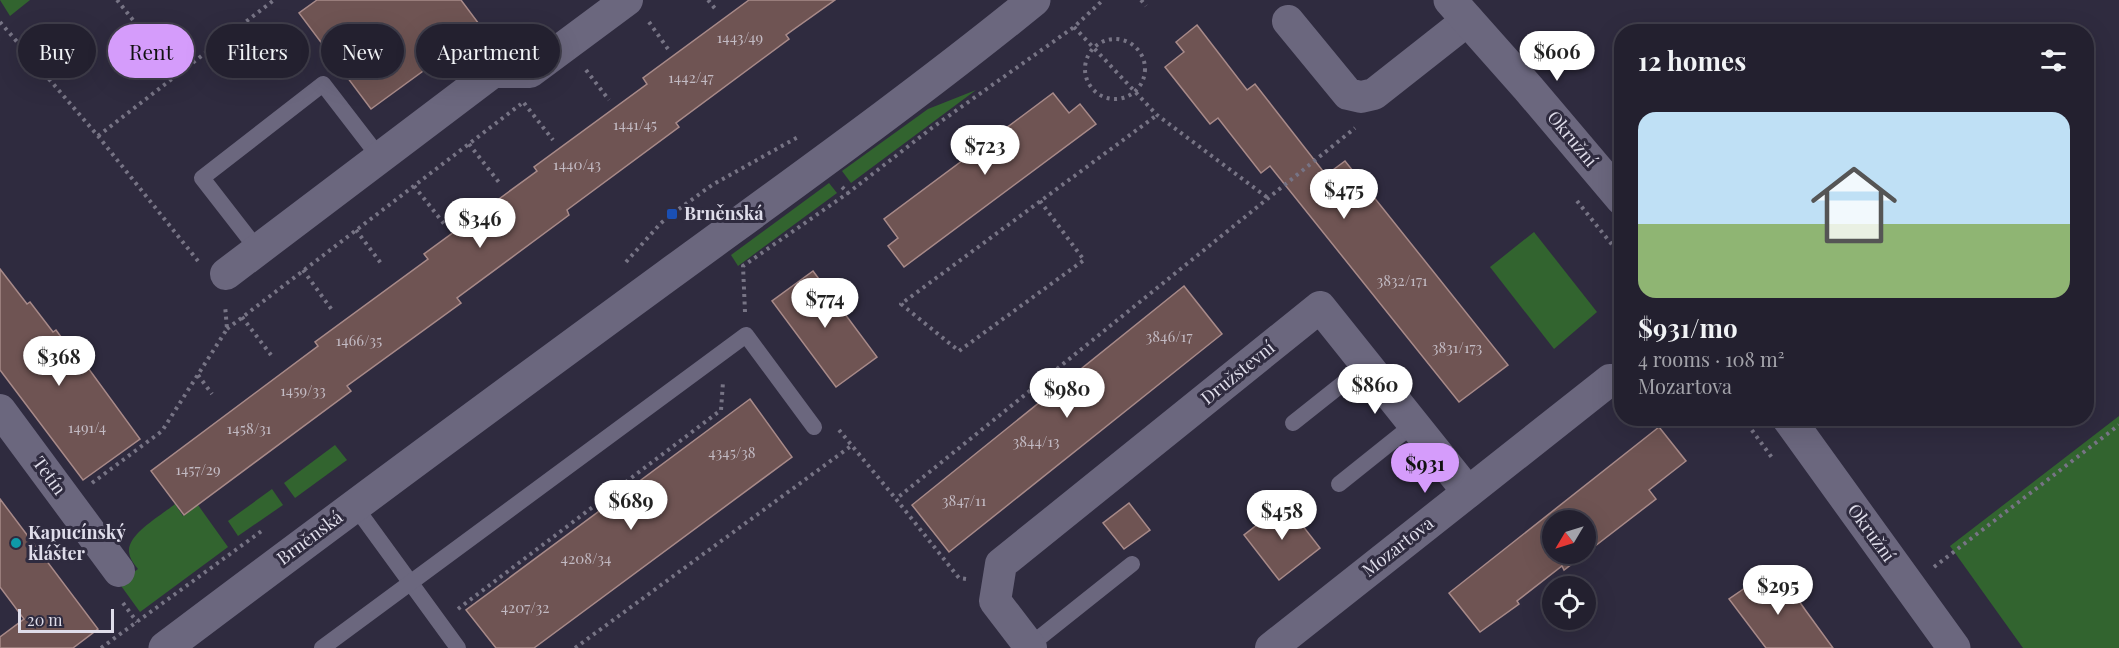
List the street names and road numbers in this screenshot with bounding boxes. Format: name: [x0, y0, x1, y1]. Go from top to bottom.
street label: Okružní: [1542, 105, 1603, 171]
street label: Družstevní: [1195, 335, 1279, 409]
street label: Tetín: [28, 451, 72, 500]
street label: Okružní: [1843, 499, 1901, 566]
street label: Brněnská: [272, 505, 347, 570]
street label: Mozartova: [1357, 511, 1438, 582]

